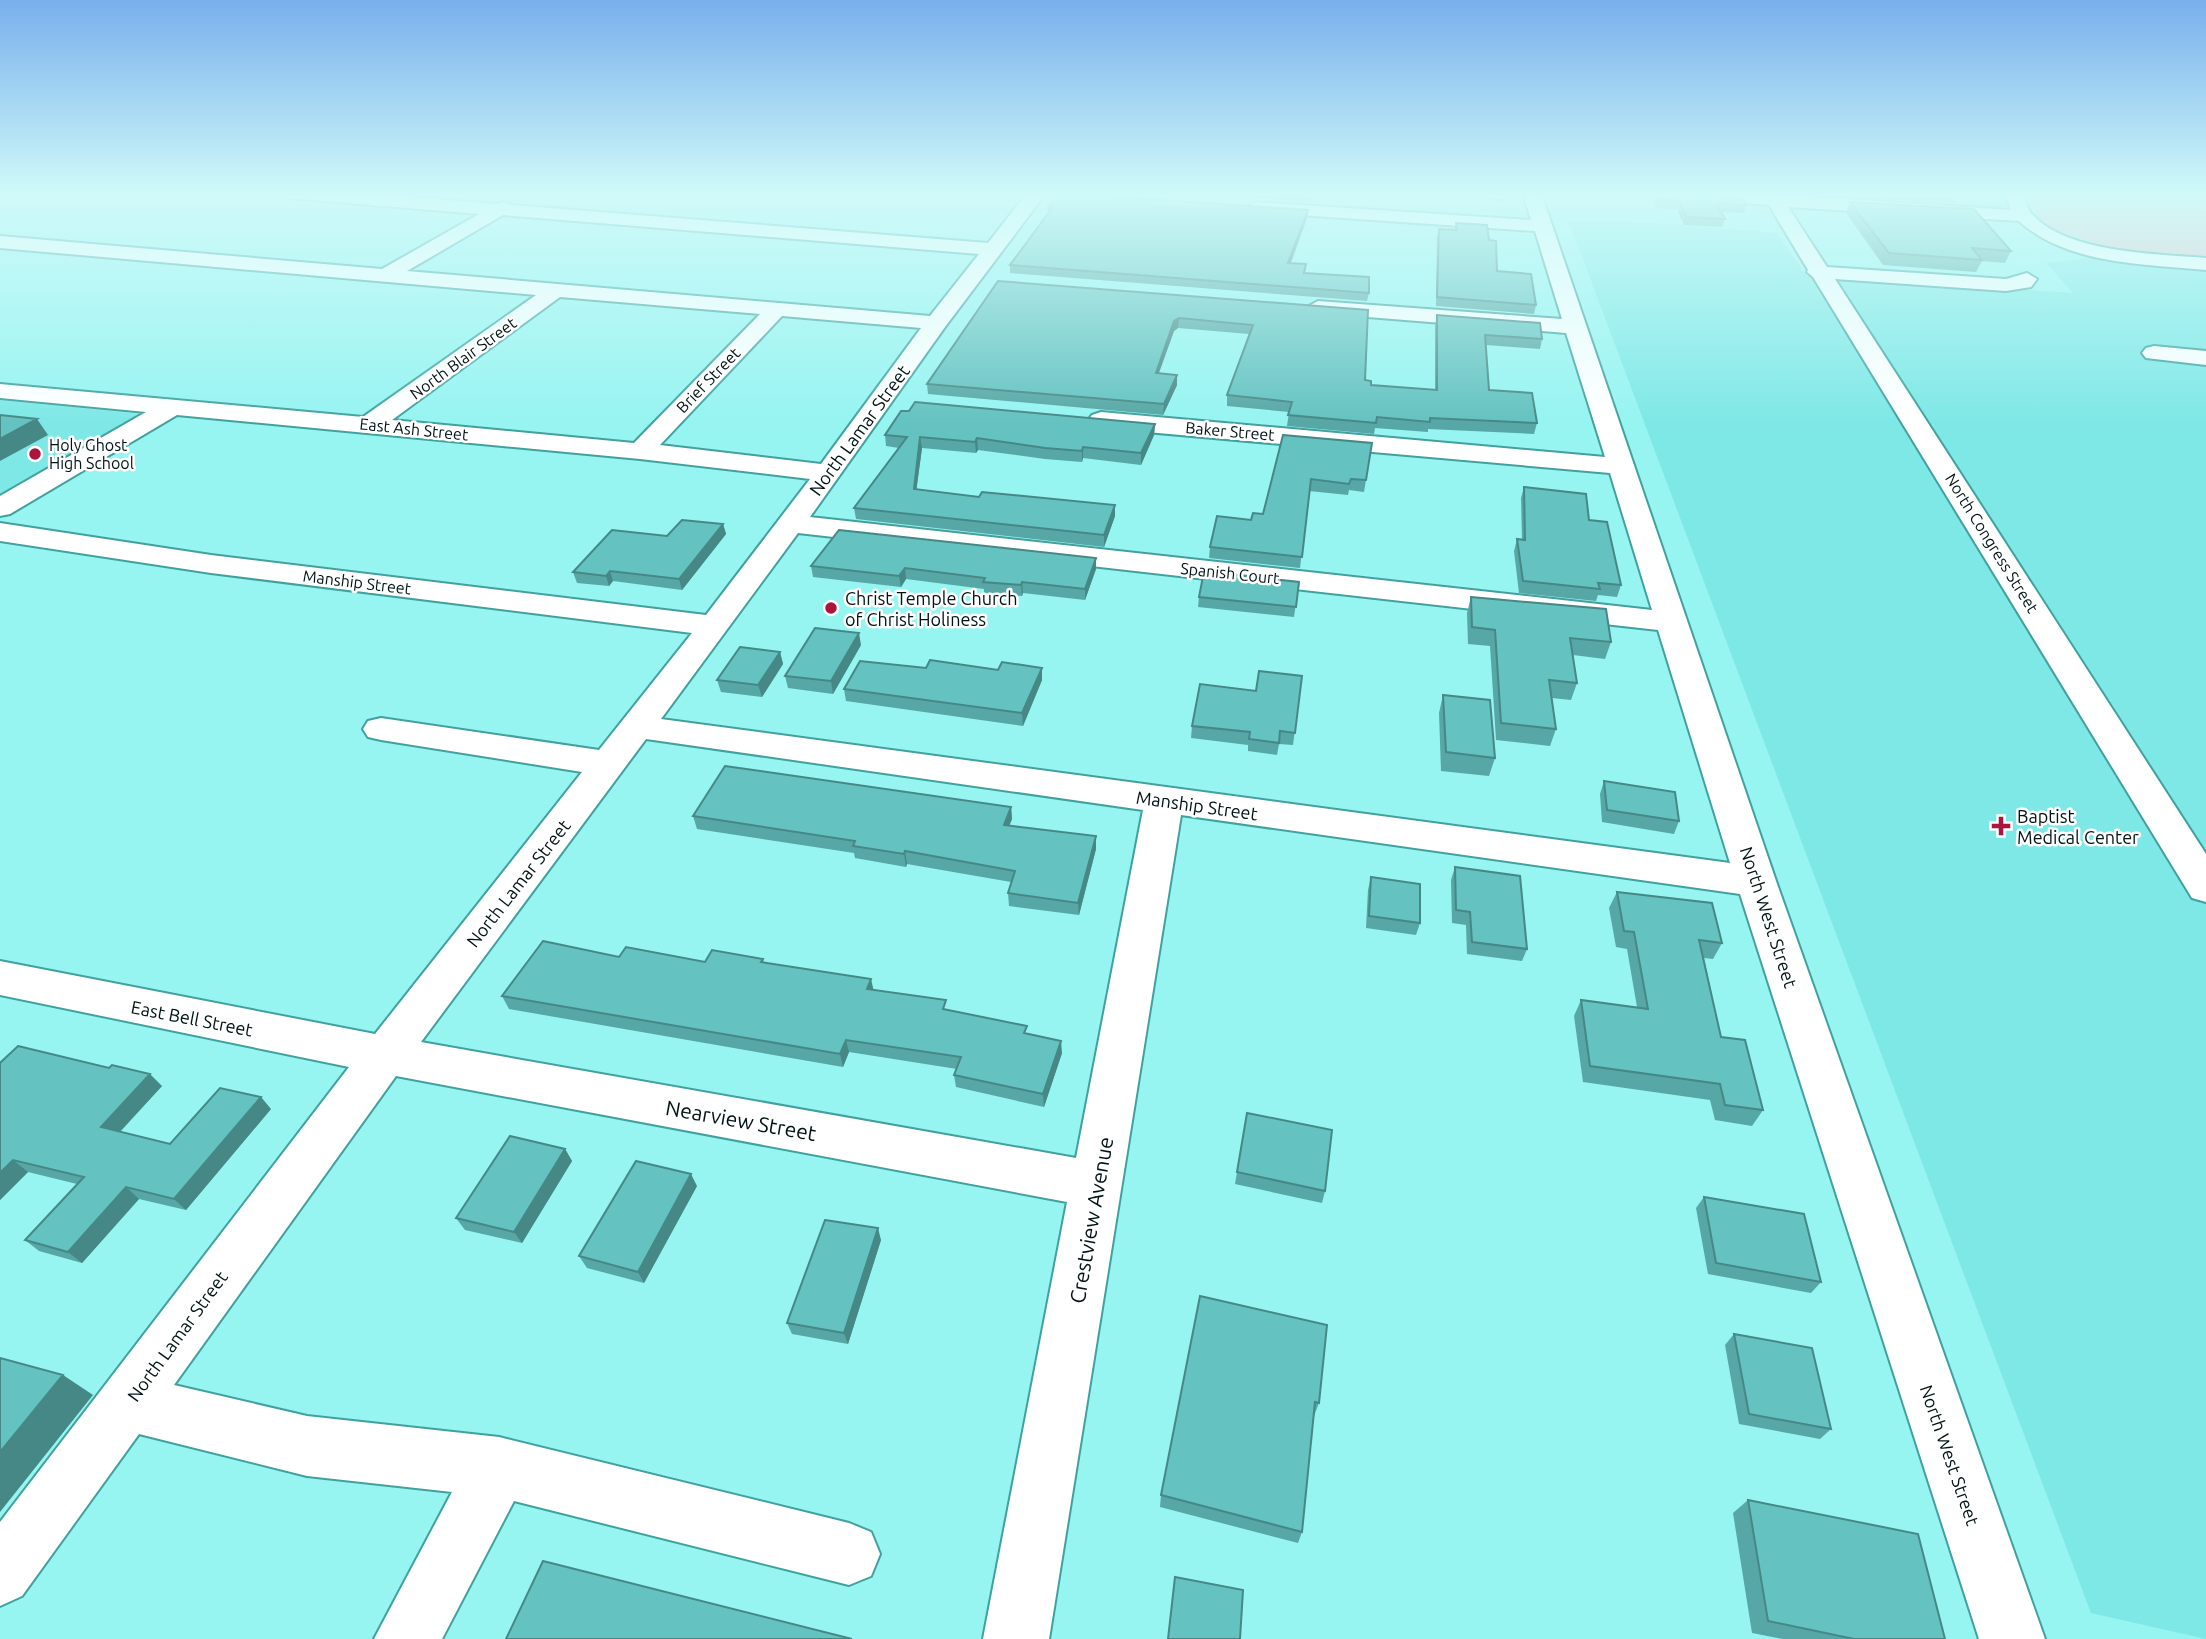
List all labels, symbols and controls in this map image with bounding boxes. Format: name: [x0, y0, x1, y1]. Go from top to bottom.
street label: North Blair Street: [406, 313, 520, 403]
street label: Brief Street: [673, 343, 744, 416]
street label: North Lamar Street: [805, 361, 913, 499]
street label: East Ash Street: [359, 414, 470, 444]
street label: Baker Street: [1185, 418, 1276, 444]
place label: Holy Ghost High School: [49, 436, 134, 472]
marker: Holy Ghost High School: [27, 446, 43, 462]
street label: North Congress Street: [1942, 470, 2043, 616]
street label: Spanish Court: [1180, 559, 1281, 587]
street label: Manship Street: [302, 566, 413, 598]
place label: Christ Temple Church of Christ Holiness: [845, 588, 1017, 629]
marker: Christ Temple Church of Christ Holiness: [823, 600, 839, 616]
street label: Manship Street: [1135, 787, 1259, 823]
place label: Baptist Medical Center: [2017, 806, 2139, 847]
street label: North Lamar Street: [462, 815, 574, 951]
marker: Baptist Medical Center: [1991, 816, 2011, 836]
street label: North West Street: [1737, 844, 1801, 990]
street label: East Bell Street: [129, 996, 255, 1040]
street label: Nearview Street: [664, 1095, 818, 1145]
street label: Crestview Avenue: [1065, 1135, 1117, 1305]
street label: North Lamar Street: [123, 1267, 231, 1405]
street label: North West Street: [1917, 1382, 1983, 1528]

